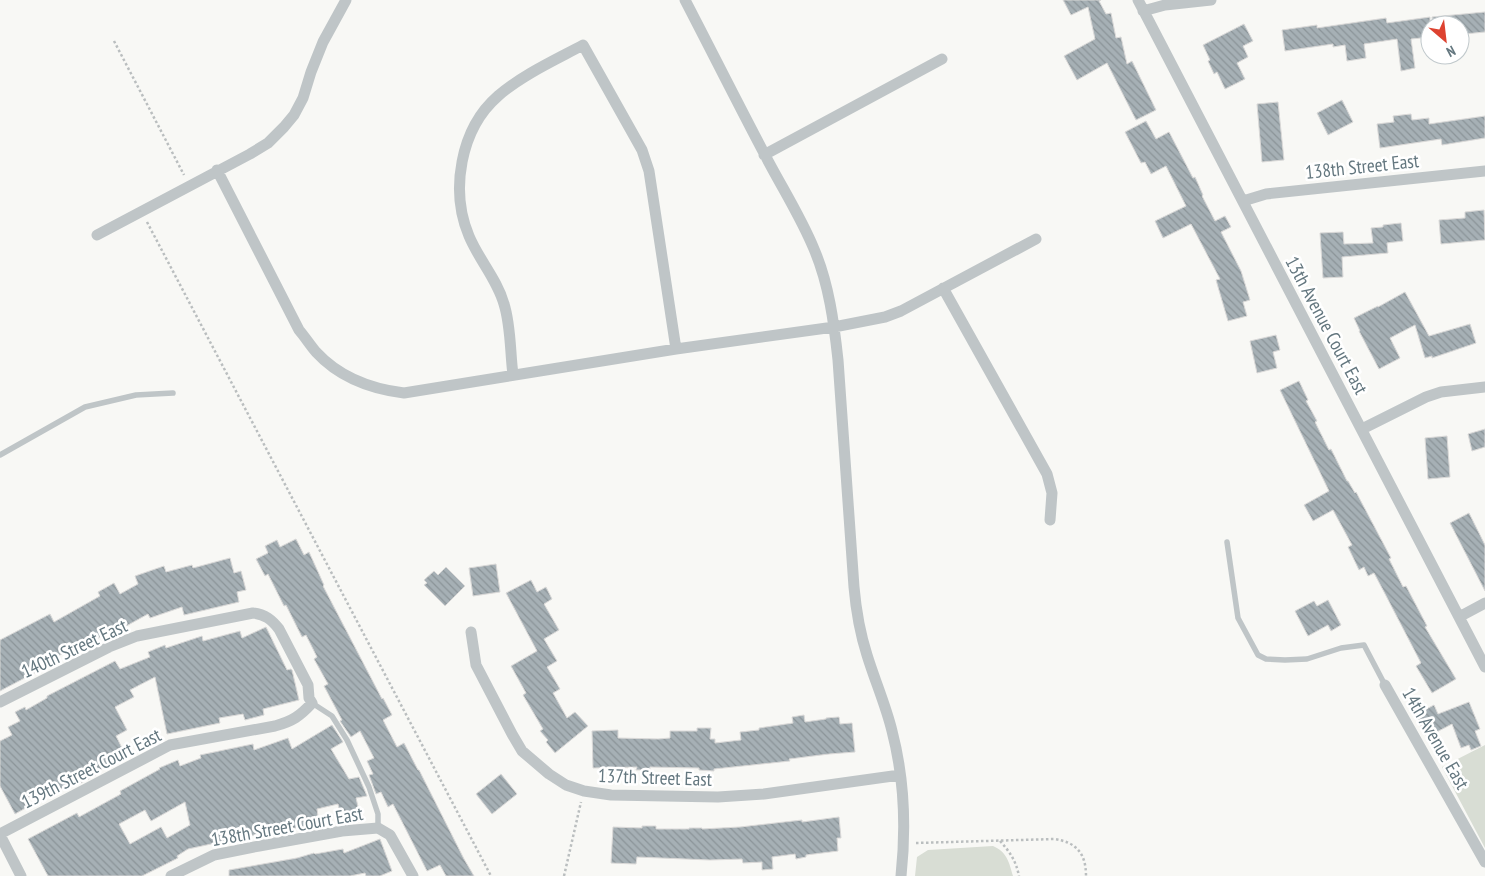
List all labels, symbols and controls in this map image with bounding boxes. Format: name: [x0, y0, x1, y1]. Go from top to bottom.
north arrow: [1420, 15, 1470, 65]
text: N: [1444, 42, 1459, 61]
street label: 138th Street East: [1304, 148, 1421, 184]
street label: 13th Avenue Court East: [1280, 252, 1374, 399]
street label: 140th Street East: [17, 613, 131, 683]
street label: 14th Avenue East: [1397, 683, 1475, 794]
street label: 139th Street Court East: [17, 722, 166, 814]
street label: 137th Street East: [598, 763, 713, 791]
street label: 138th Street Court East: [209, 801, 365, 851]

